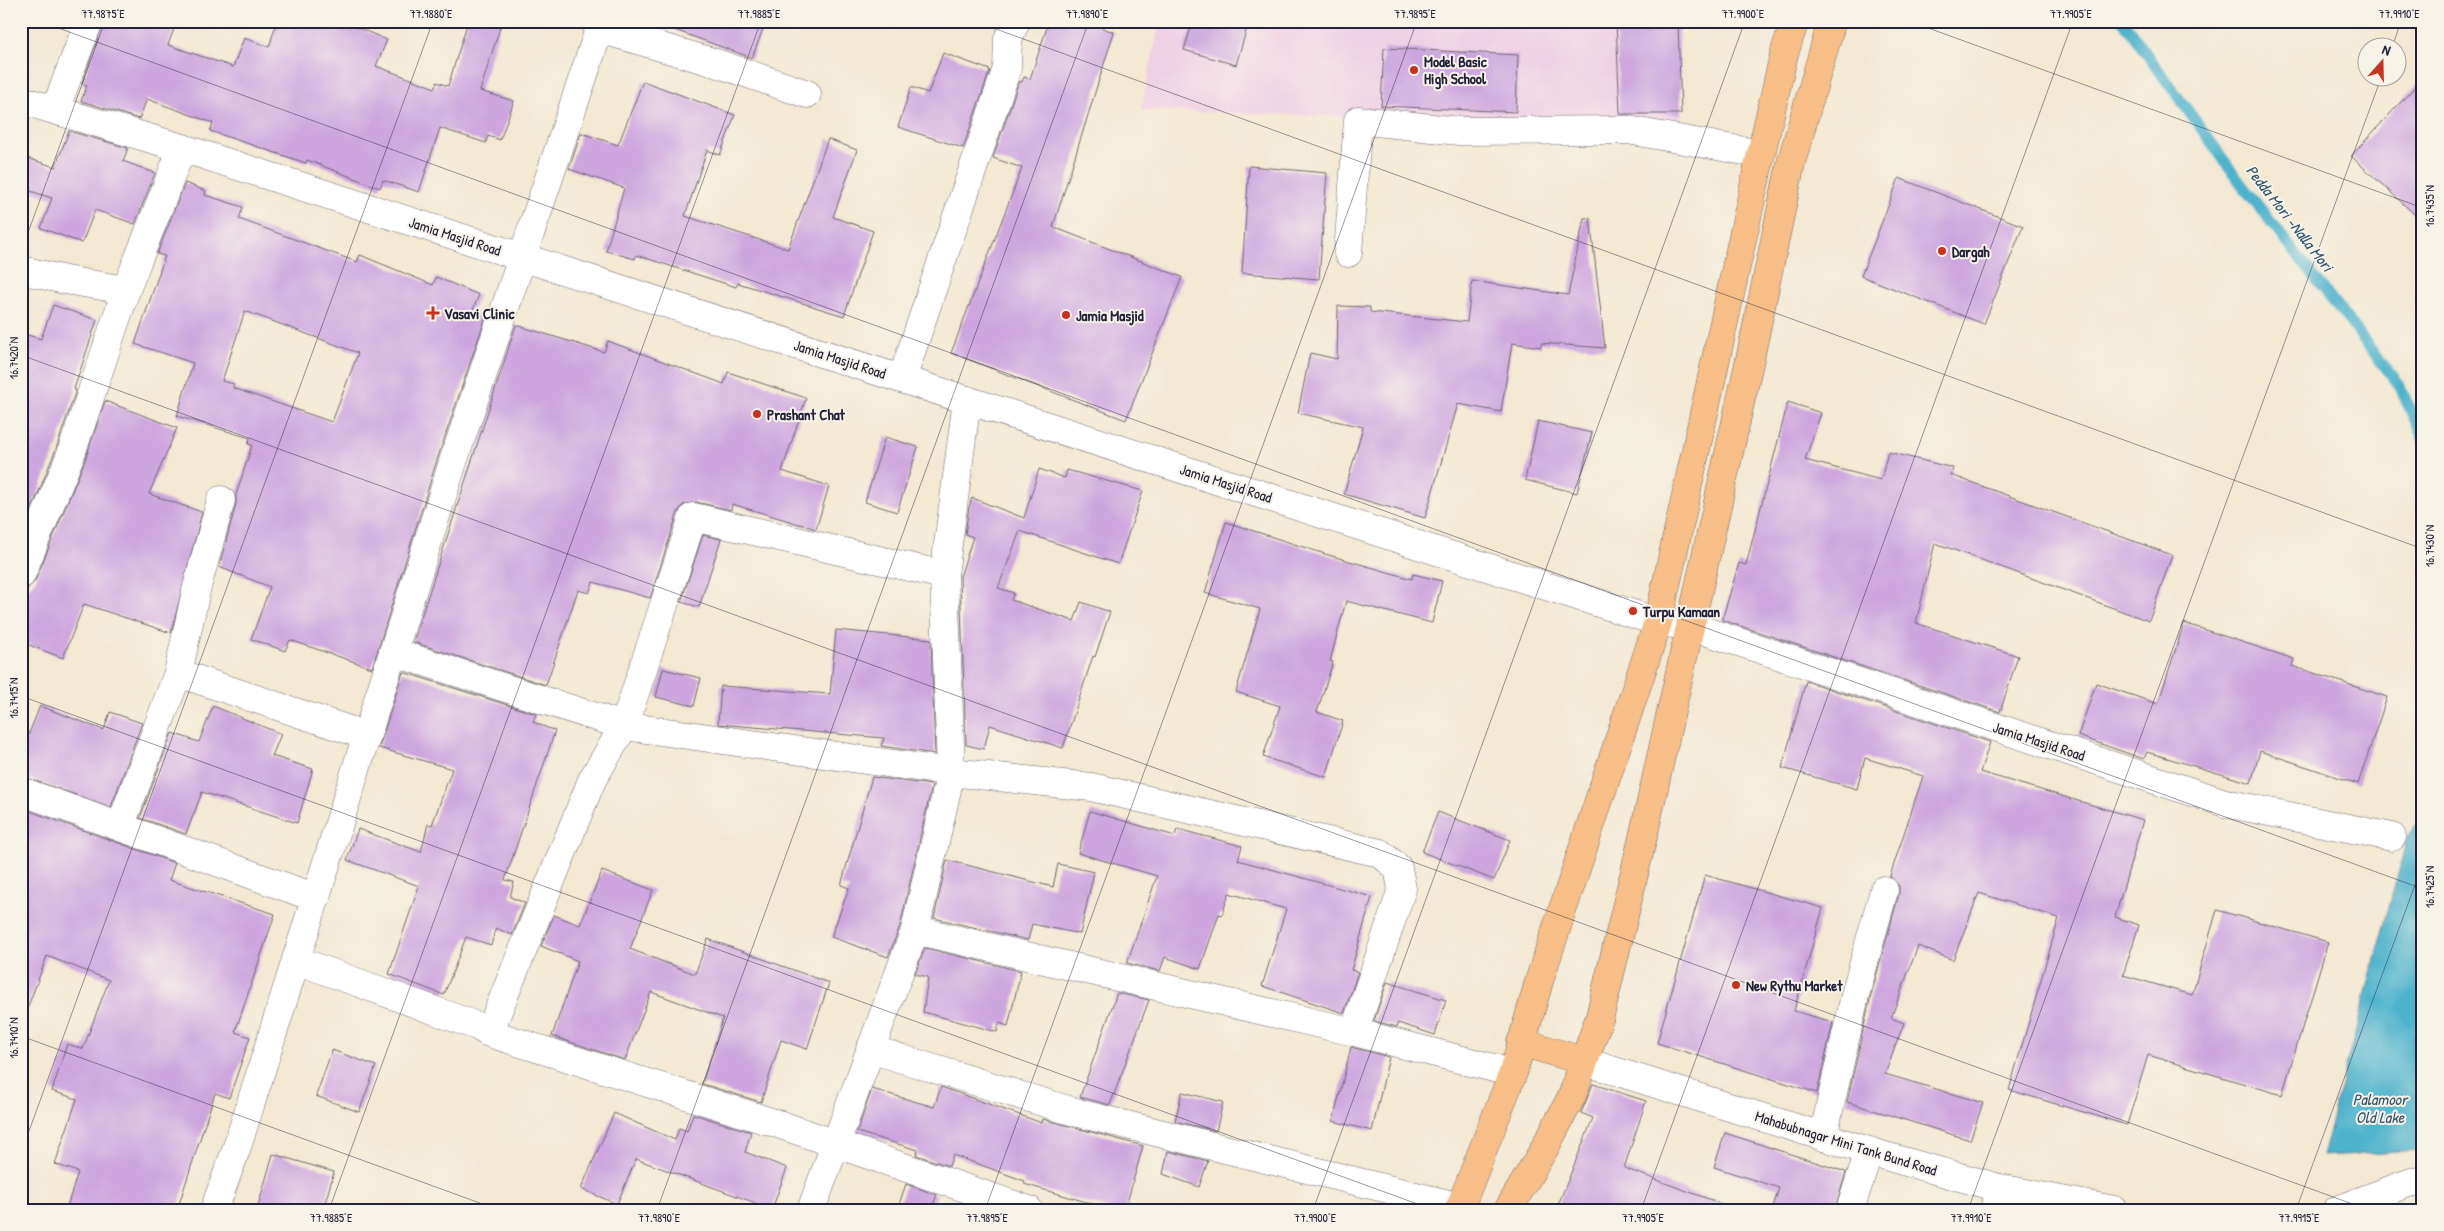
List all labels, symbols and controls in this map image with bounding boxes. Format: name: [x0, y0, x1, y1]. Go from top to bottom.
text: 77.9875°E: [81, 5, 125, 22]
text: 77.9880°E: [410, 5, 453, 22]
text: 77.9885°E: [738, 5, 781, 22]
text: 77.9890°E: [1066, 5, 1109, 22]
text: 77.9895°E: [1394, 5, 1436, 22]
text: 77.9900°E: [1722, 5, 1765, 22]
text: 77.9905°E: [2050, 5, 2093, 22]
text: 77.9910°E: [2378, 5, 2420, 22]
north arrow: [2356, 38, 2406, 88]
text: N: [2380, 39, 2394, 60]
place label: Model Basic High School: [1424, 51, 1488, 90]
marker: Model Basic High School: [1408, 64, 1420, 76]
water label: Pedda Mori -Nalla Mori: [2241, 160, 2339, 277]
text: 16.7435°N: [2421, 185, 2438, 227]
street label: Jamia Masjid Road: [406, 211, 504, 261]
place label: Dargah: [1952, 241, 1990, 263]
marker: Dargah: [1936, 245, 1948, 257]
place label: Vasavi Clinic: [444, 303, 515, 324]
place label: Jamia Masjid: [1076, 305, 1144, 326]
marker: Vasavi Clinic: [426, 306, 440, 320]
marker: Jamia Masjid: [1060, 309, 1072, 321]
street label: Jamia Masjid Road: [791, 334, 889, 384]
text: 16.7420°N: [5, 337, 22, 379]
place label: Prashant Chat: [767, 404, 846, 425]
marker: Prashant Chat: [751, 408, 763, 420]
street label: Jamia Masjid Road: [1177, 458, 1275, 508]
text: 16.7430°N: [2421, 525, 2438, 567]
place label: Turpu Kamaan: [1642, 601, 1720, 623]
marker: Turpu Kamaan: [1627, 605, 1639, 617]
text: 16.7415°N: [5, 678, 22, 718]
street label: Jamia Masjid Road: [1990, 716, 2088, 766]
text: 16.7425°N: [2421, 866, 2438, 908]
place label: New Rythu Market: [1746, 975, 1843, 997]
marker: New Rythu Market: [1730, 979, 1742, 991]
text: 16.7410°N: [5, 1017, 22, 1059]
water label: Palamoor Old Lake: [2353, 1088, 2409, 1128]
street label: Mahabubnagar Mini Tank Bund Road: [1752, 1105, 1940, 1181]
text: 77.9885°E: [310, 1209, 353, 1226]
text: 77.9890°E: [638, 1209, 681, 1226]
text: 77.9895°E: [966, 1209, 1008, 1226]
text: 77.9900°E: [1294, 1209, 1337, 1226]
text: 77.9905°E: [1622, 1209, 1665, 1226]
text: 77.9910°E: [1950, 1209, 1992, 1226]
text: 77.9915°E: [2279, 1209, 2320, 1226]

